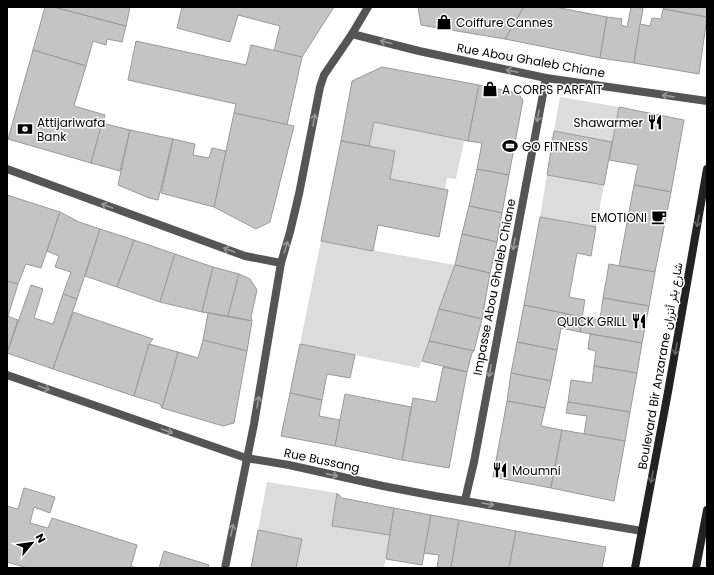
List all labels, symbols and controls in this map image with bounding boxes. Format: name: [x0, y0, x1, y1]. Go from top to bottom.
shop icon: Coiffure Cannes: [435, 13, 453, 31]
place label: Coiffure Cannes: [456, 14, 553, 31]
one-way arrow: [379, 38, 392, 46]
street label: Rue Abou Ghaleb Chiane: [455, 39, 607, 81]
one-way arrow: [506, 66, 519, 74]
shop icon: A CORPS PARFAIT: [481, 80, 499, 98]
place label: A CORPS PARFAIT: [502, 81, 603, 98]
one-way arrow: [662, 92, 675, 100]
one-way arrow: [534, 109, 542, 122]
restaurant icon: Shawarmer: [646, 113, 664, 131]
place label: Attijariwafa Bank: [37, 114, 105, 145]
one-way arrow: [310, 114, 318, 127]
place label: Shawarmer: [573, 114, 644, 131]
bank icon: Attijariwafa Bank: [16, 120, 34, 138]
sports icon: GO FITNESS: [501, 137, 519, 155]
place label: GO FITNESS: [522, 138, 588, 155]
street label: Impasse Abou Ghaleb Chiane: [469, 197, 519, 377]
one-way arrow: [102, 201, 114, 209]
cafe icon: EMOTIONI: [650, 208, 668, 226]
place label: EMOTIONI: [591, 209, 647, 226]
one-way arrow: [694, 214, 702, 227]
one-way arrow: [510, 237, 518, 250]
one-way arrow: [283, 241, 290, 254]
one-way arrow: [224, 246, 236, 254]
street label: Boulevard Bir Anzarane شارع بئر أنزران: [633, 261, 688, 471]
restaurant icon: QUICK GRILL: [630, 312, 648, 330]
place label: QUICK GRILL: [557, 313, 627, 330]
one-way arrow: [672, 342, 680, 355]
one-way arrow: [486, 365, 494, 378]
one-way arrow: [37, 385, 49, 393]
one-way arrow: [254, 396, 262, 409]
one-way arrow: [160, 428, 173, 435]
street label: Rue Bussang: [283, 444, 361, 476]
restaurant icon: Moumni: [491, 461, 509, 479]
place label: Moumni: [512, 462, 561, 479]
one-way arrow: [647, 470, 655, 483]
one-way arrow: [326, 471, 339, 479]
one-way arrow: [481, 501, 494, 509]
north arrow: [12, 523, 52, 563]
one-way arrow: [229, 524, 237, 537]
text: N: [32, 531, 50, 546]

